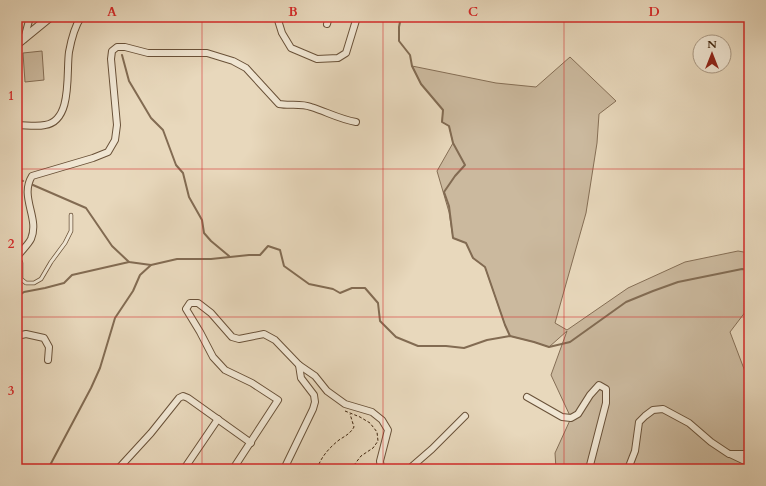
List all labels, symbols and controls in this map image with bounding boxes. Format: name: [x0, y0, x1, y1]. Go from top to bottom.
text: A: [107, 3, 117, 21]
text: B: [288, 3, 298, 21]
text: C: [468, 3, 478, 21]
text: D: [648, 3, 660, 21]
north arrow: [692, 34, 732, 74]
text: N: [707, 37, 717, 52]
text: 1: [8, 87, 14, 105]
text: 2: [8, 235, 15, 253]
text: 3: [8, 382, 15, 400]

